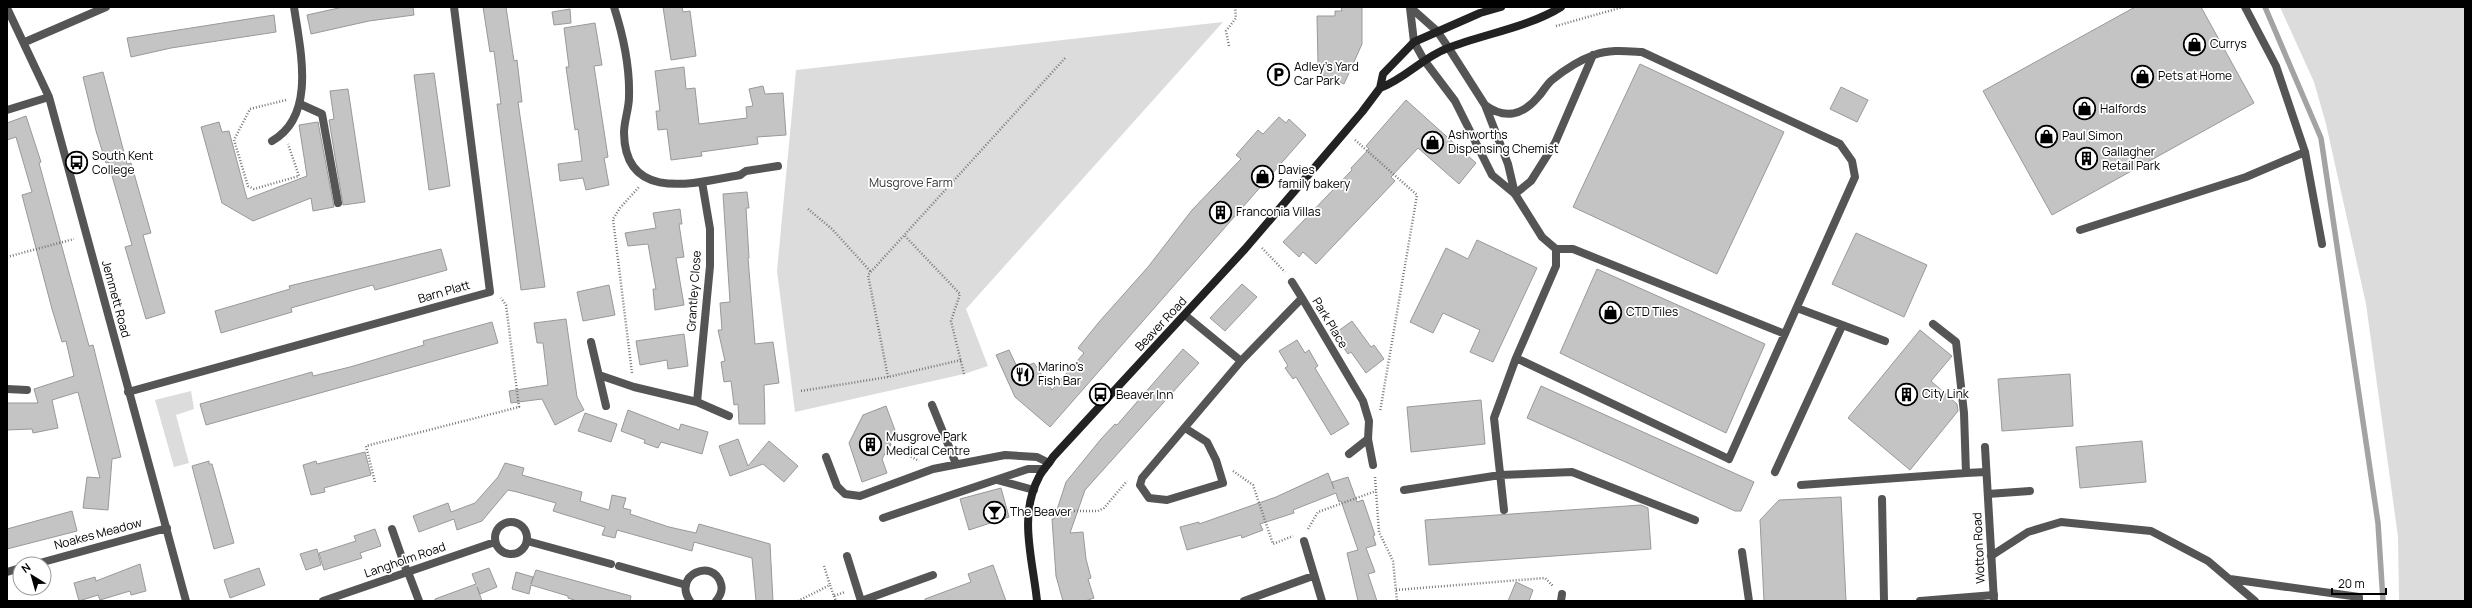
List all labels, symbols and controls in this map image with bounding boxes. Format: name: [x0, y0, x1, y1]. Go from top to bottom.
shop icon: Currys: [2182, 31, 2208, 57]
place label: Currys: [2210, 35, 2247, 52]
place label: Adley's Yard Car Park: [1294, 58, 1359, 89]
parking icon: Adley's Yard Car Park: [1266, 61, 1292, 87]
shop icon: Pets at Home: [2130, 63, 2156, 89]
place label: Pets at Home: [2158, 67, 2232, 84]
shop icon: Halfords: [2071, 96, 2097, 122]
place label: Halfords: [2100, 100, 2146, 117]
shop icon: Paul Simon: [2033, 123, 2059, 149]
place label: Ashworths Dispensing Chemist: [1448, 126, 1559, 157]
place label: Paul Simon: [2062, 127, 2123, 144]
shop icon: Ashworths Dispensing Chemist: [1419, 129, 1445, 155]
place label: Gallagher Retail Park: [2102, 143, 2161, 174]
building icon: Gallagher Retail Park: [2074, 146, 2100, 172]
place label: South Kent College: [92, 147, 154, 178]
bus stop icon: South Kent College: [63, 150, 89, 176]
place label: Davies family bakery: [1278, 161, 1351, 192]
shop icon: Davies family bakery: [1249, 164, 1275, 190]
park label: Musgrove Farm: [869, 174, 953, 191]
building icon: Franconia Villas: [1208, 199, 1234, 225]
place label: Franconia Villas: [1236, 203, 1321, 220]
street label: Grantley Close: [682, 250, 705, 332]
street label: Jemmett Road: [98, 258, 135, 339]
street label: Barn Platt: [416, 276, 472, 307]
street label: Beaver Road: [1131, 293, 1190, 355]
street label: Park Place: [1309, 294, 1352, 351]
shop icon: CTD Tiles: [1597, 299, 1623, 325]
place label: CTD Tiles: [1626, 303, 1678, 320]
place label: Marino's Fish Bar: [1038, 358, 1084, 389]
restaurant icon: Marino's Fish Bar: [1010, 361, 1036, 387]
building icon: City Link: [1894, 381, 1920, 407]
bus stop icon: Beaver Inn: [1087, 382, 1113, 408]
place label: City Link: [1922, 385, 1970, 402]
place label: Beaver Inn: [1116, 386, 1173, 403]
place label: Musgrove Park Medical Centre: [886, 428, 970, 459]
building icon: Musgrove Park Medical Centre: [857, 431, 883, 457]
bar icon: The Beaver: [981, 499, 1007, 525]
place label: The Beaver: [1010, 503, 1072, 520]
street label: Wotton Road: [1968, 512, 1989, 584]
street label: Noakes Meadow: [52, 514, 144, 553]
street label: Langholm Road: [362, 538, 448, 581]
north arrow: [12, 556, 52, 596]
text: N: [18, 559, 33, 576]
scale bar: [2332, 570, 2386, 596]
text: 20 m: [2338, 575, 2365, 592]

